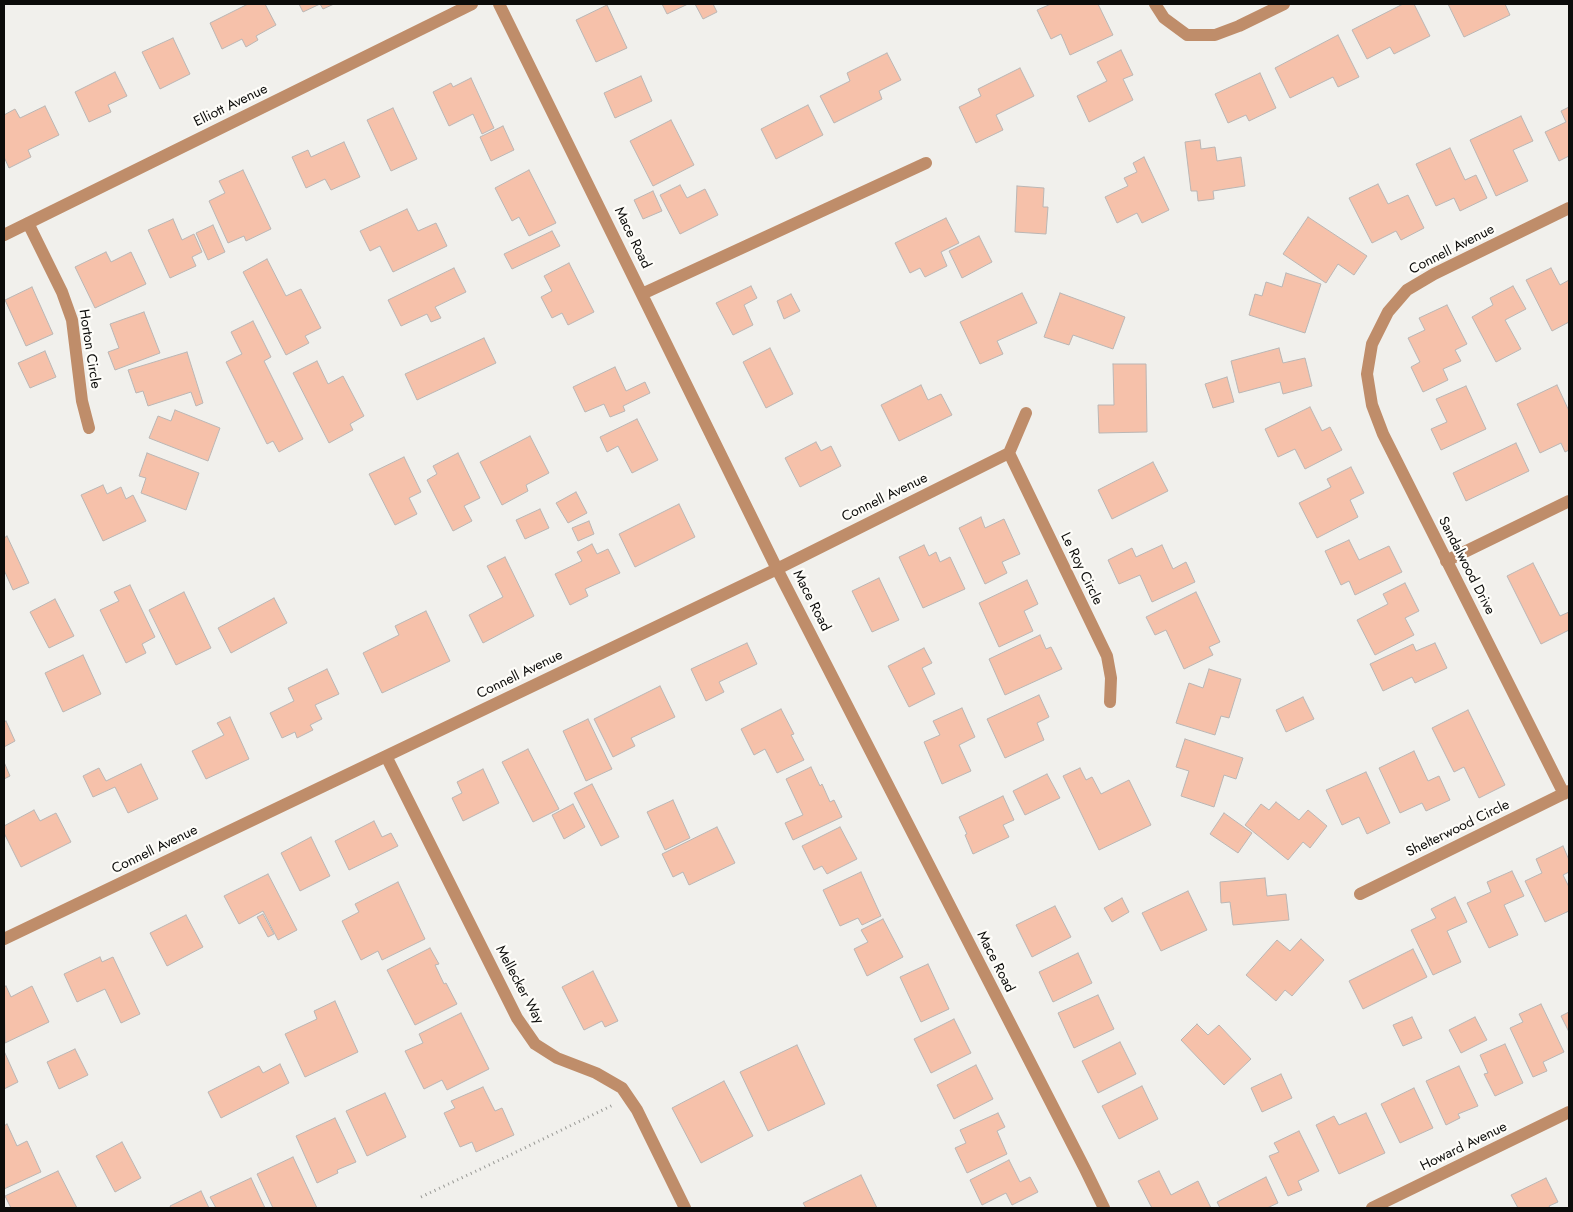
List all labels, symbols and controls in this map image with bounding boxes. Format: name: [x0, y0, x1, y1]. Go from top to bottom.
street label: Elliott Avenue: [191, 81, 271, 131]
street label: Mace Road: [610, 204, 654, 272]
street label: Connell Avenue: [1407, 221, 1497, 279]
street label: Horton Circle: [74, 308, 104, 390]
street label: Connell Avenue: [839, 470, 931, 526]
street label: Sandalwood Drive: [1434, 514, 1498, 618]
street label: Le Roy Circle: [1056, 530, 1106, 608]
street label: Mace Road: [788, 568, 834, 634]
street label: Connell Avenue: [474, 647, 566, 703]
street label: Shelterwood Circle: [1404, 797, 1512, 861]
street label: Connell Avenue: [109, 822, 201, 878]
street label: Mace Road: [972, 929, 1018, 995]
street label: Mellecker Way: [491, 943, 547, 1027]
street label: Howard Avenue: [1418, 1119, 1510, 1175]

